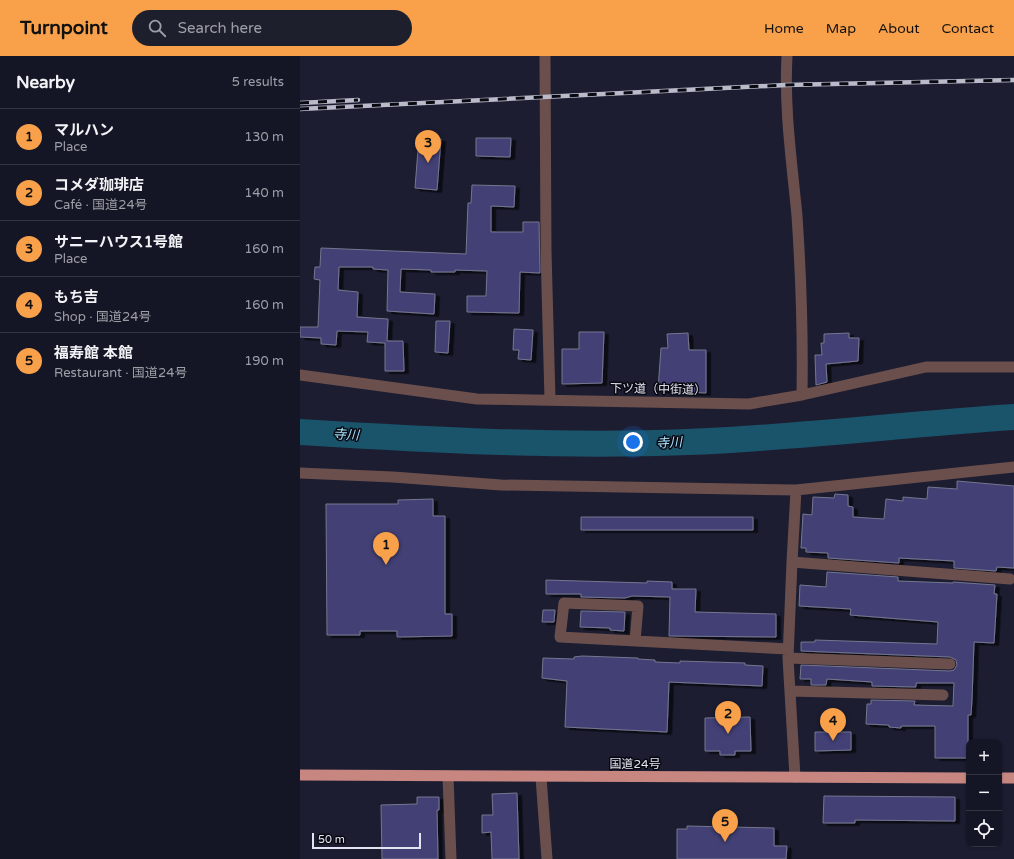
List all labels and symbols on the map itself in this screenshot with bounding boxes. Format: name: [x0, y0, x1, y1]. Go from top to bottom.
pin: 3: [415, 130, 441, 163]
street label: 下ツ道（中街道）: [610, 381, 706, 397]
water label: 寺川: [333, 426, 361, 444]
your location: [623, 432, 643, 452]
water label: 寺川: [656, 434, 684, 452]
pin: 1: [373, 532, 399, 565]
pin: 2: [715, 701, 741, 734]
pin: 4: [820, 708, 846, 741]
street label: 国道24号: [609, 757, 661, 771]
pin: 5: [712, 809, 738, 842]
scale bar: [312, 831, 421, 850]

